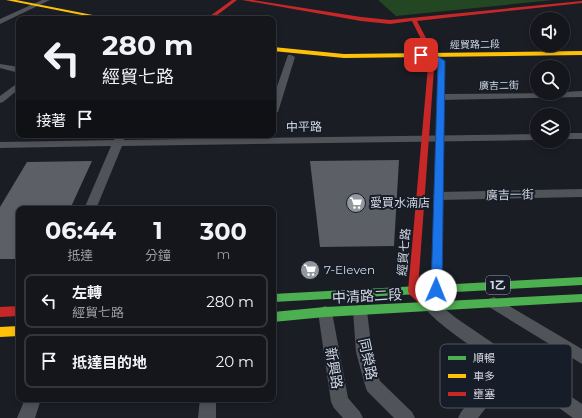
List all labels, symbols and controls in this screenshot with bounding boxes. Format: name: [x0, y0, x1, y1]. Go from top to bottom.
map controls: [530, 12, 570, 148]
button: sound: [530, 12, 570, 52]
text: 280 m: [102, 28, 193, 62]
icon: left: [36, 32, 88, 84]
pin: [404, 38, 438, 72]
street label: 經貿路二段: [450, 38, 500, 51]
icon: arrive: [410, 44, 432, 66]
button: search: [530, 60, 570, 100]
text: 經貿七路: [102, 66, 174, 88]
street label: 廣吉二街: [479, 79, 519, 92]
icon: arrive: [74, 108, 96, 130]
button: layers: [530, 108, 570, 148]
text: 接著: [36, 111, 66, 130]
street label: 中平路: [286, 119, 322, 134]
street label: 廣吉一街: [486, 187, 534, 202]
supermarket icon: 愛買水湳店: [345, 192, 367, 214]
place label: 愛買水湳店: [370, 195, 430, 210]
text: 06:44: [45, 216, 116, 245]
text: 1: [153, 216, 163, 245]
text: 300: [200, 217, 247, 246]
street label: 經貿七路: [394, 227, 413, 277]
text: m: [217, 246, 230, 262]
text: 抵達: [68, 247, 94, 263]
text: 分鐘: [145, 247, 171, 263]
supermarket icon: 7-Eleven: [299, 259, 321, 281]
place label: 7-Eleven: [324, 262, 375, 277]
position arrow: [415, 269, 457, 311]
road number: 1乙: [486, 276, 510, 294]
text: 左轉: [72, 283, 102, 302]
street label: 中清路二段: [332, 285, 402, 307]
icon: left: [38, 290, 60, 312]
text: 280 m: [206, 292, 254, 311]
text: 經貿七路: [72, 304, 124, 320]
street label: 同榮路: [355, 337, 381, 381]
legend: [440, 344, 572, 408]
street label: 新興路: [321, 346, 347, 390]
icon: arrive: [38, 350, 60, 372]
text: 順暢: [473, 351, 495, 365]
text: 20 m: [216, 352, 254, 371]
text: 抵達目的地: [72, 353, 147, 372]
text: 車多: [473, 369, 495, 383]
text: 壅塞: [473, 387, 495, 401]

